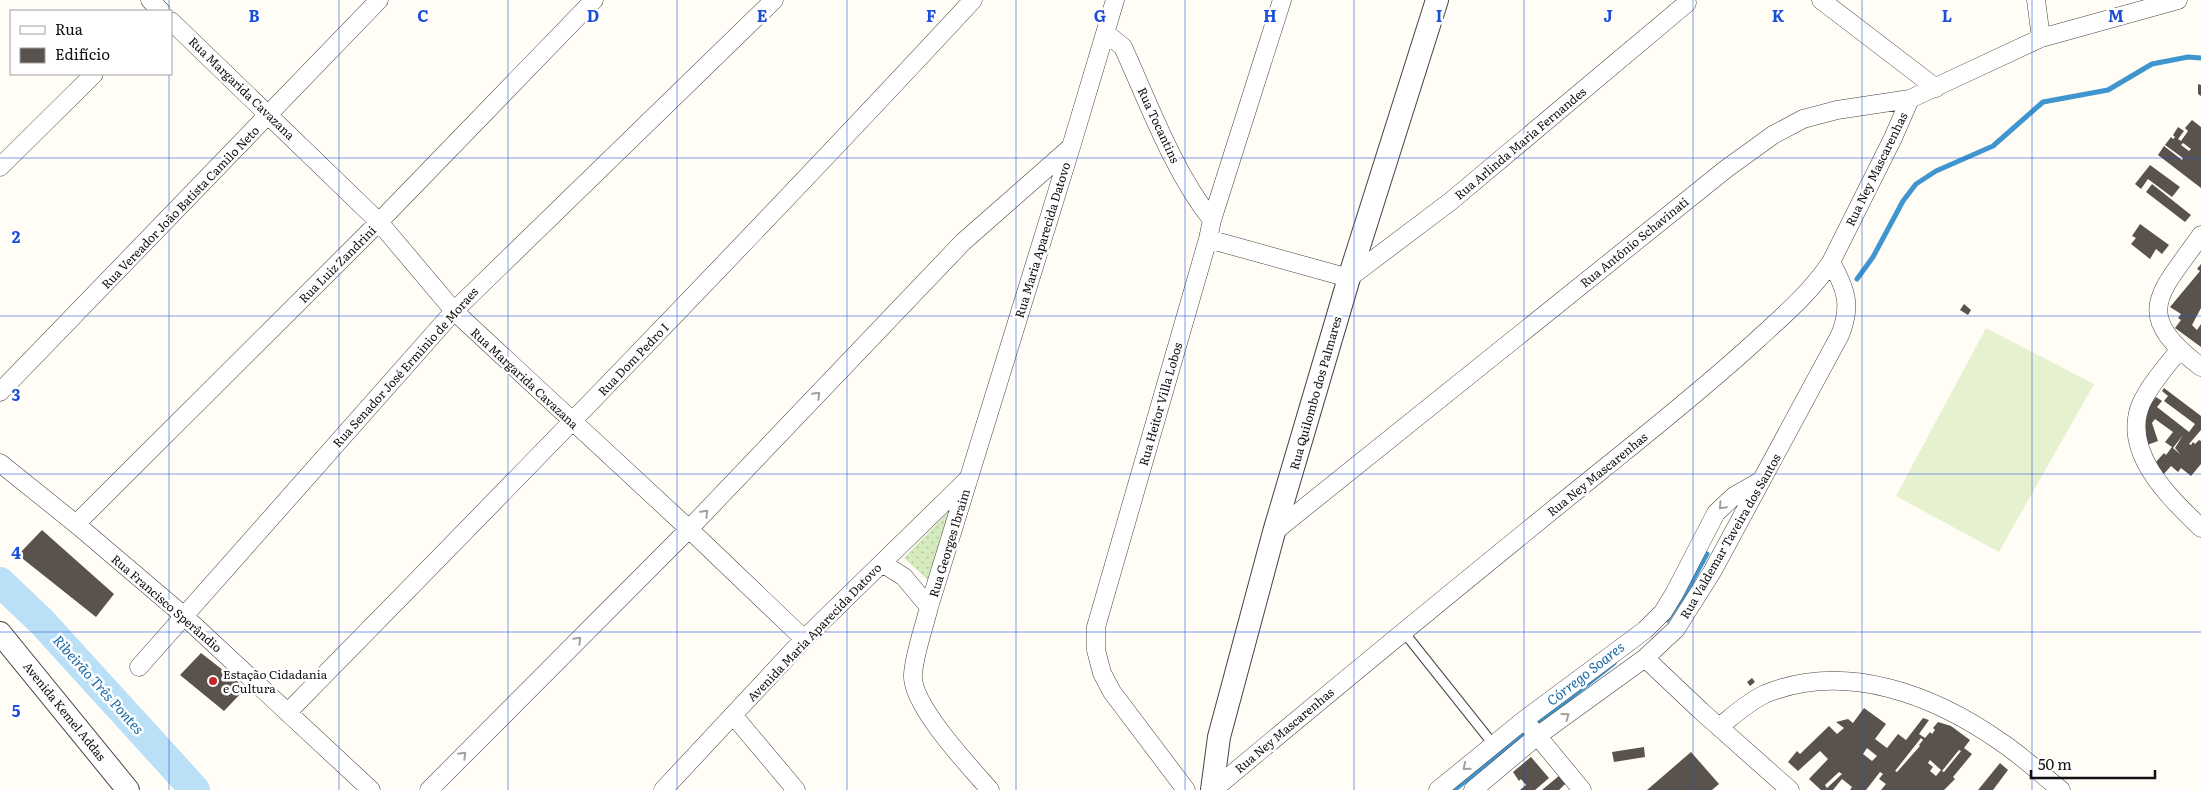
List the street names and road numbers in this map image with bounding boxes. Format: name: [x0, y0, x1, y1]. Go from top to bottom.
street label: Rua Margarida Cavazana: [185, 32, 300, 144]
street label: Rua Arlinda Maria Fernandes: [1450, 82, 1590, 204]
street label: Rua Tocantins: [1134, 84, 1185, 166]
street label: Rua Ney Mascarenhas: [1841, 109, 1912, 229]
street label: Rua Vereador João Batista Camilo Neto: [97, 121, 263, 293]
street label: Rua Maria Aparecida Datovo: [1010, 160, 1074, 320]
street label: Rua Antônio Schavinati: [1576, 193, 1692, 291]
street label: Rua Luiz Zandrini: [294, 221, 380, 307]
street label: Rua Senador José Erminio de Moraes: [328, 283, 482, 451]
street label: Rua Quilombo dos Palmares: [1284, 314, 1346, 472]
street label: Rua Dom Pedro I: [593, 318, 673, 400]
street label: Rua Margarida Cavazana: [467, 323, 583, 433]
street label: Rua Heitor Villa Lobos: [1134, 340, 1186, 468]
street label: Rua Ney Mascarenhas: [1543, 427, 1652, 520]
street label: Rua Valdemar Taveira dos Santos: [1675, 450, 1785, 622]
street label: Rua Georges Ibraim: [924, 486, 974, 599]
street label: Rua Francisco Sperândio: [108, 550, 226, 656]
street label: Avenida Maria Aparecida Datovo: [743, 559, 885, 705]
street label: Avenida Kemel Addas: [19, 658, 111, 765]
street label: Rua Ney Mascarenhas: [1230, 683, 1338, 777]

